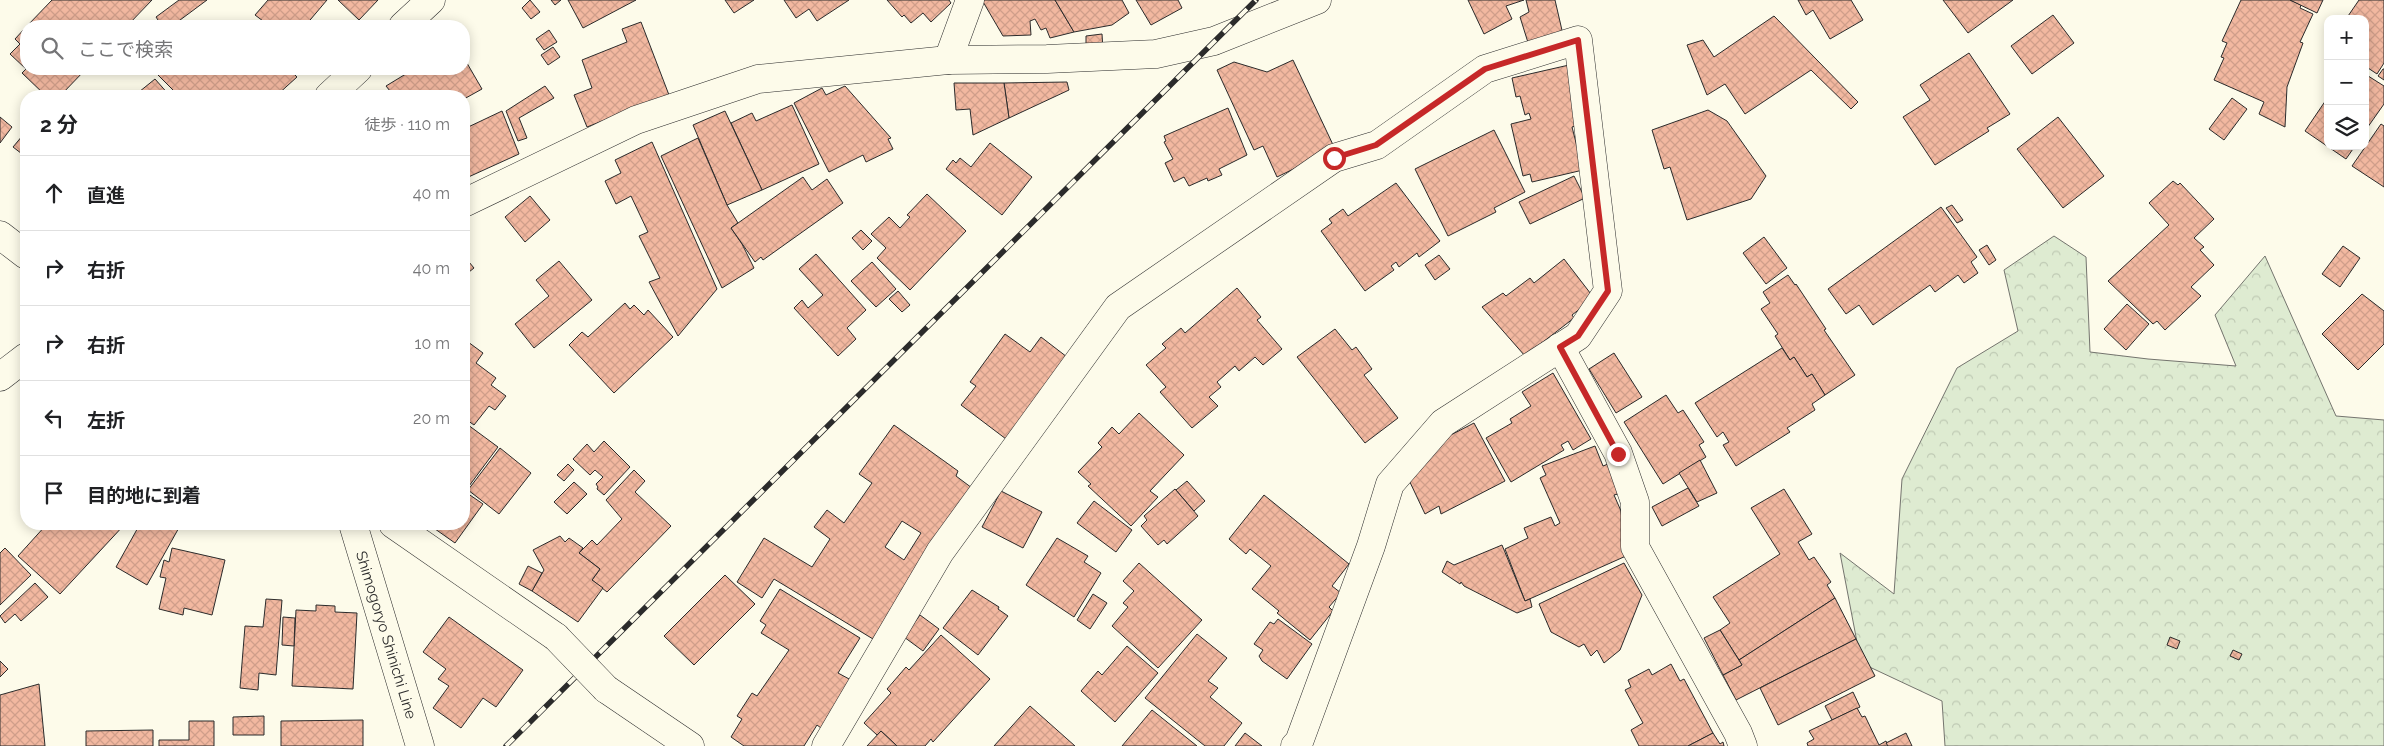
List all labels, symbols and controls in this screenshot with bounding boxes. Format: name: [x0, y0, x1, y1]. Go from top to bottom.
map controls: [2324, 15, 2369, 150]
button: +: [2324, 15, 2369, 60]
search box: [20, 20, 470, 75]
icon: search: [38, 34, 66, 62]
text: ここで検索: [78, 38, 173, 60]
button: −: [2324, 60, 2369, 105]
button: layers: [2324, 105, 2369, 150]
text: 2 分: [40, 112, 78, 137]
text: 徒歩 · 110 m: [365, 115, 450, 134]
route start: [1323, 147, 1346, 170]
icon: ahead: [40, 179, 68, 207]
text: 直進: [87, 184, 125, 206]
text: 40 m: [413, 184, 450, 203]
icon: right: [40, 254, 68, 282]
text: 右折: [87, 259, 125, 281]
text: 40 m: [413, 259, 450, 278]
icon: right: [40, 329, 68, 357]
text: 右折: [87, 334, 125, 356]
text: 10 m: [415, 334, 450, 353]
icon: left: [40, 404, 68, 432]
text: 左折: [87, 409, 125, 431]
text: 20 m: [413, 409, 450, 428]
route end: [1607, 443, 1630, 466]
icon: arrive: [40, 479, 68, 507]
text: 目的地に到着: [87, 484, 201, 506]
street label: Shimogoryo Shinichi Line: [352, 549, 420, 721]

